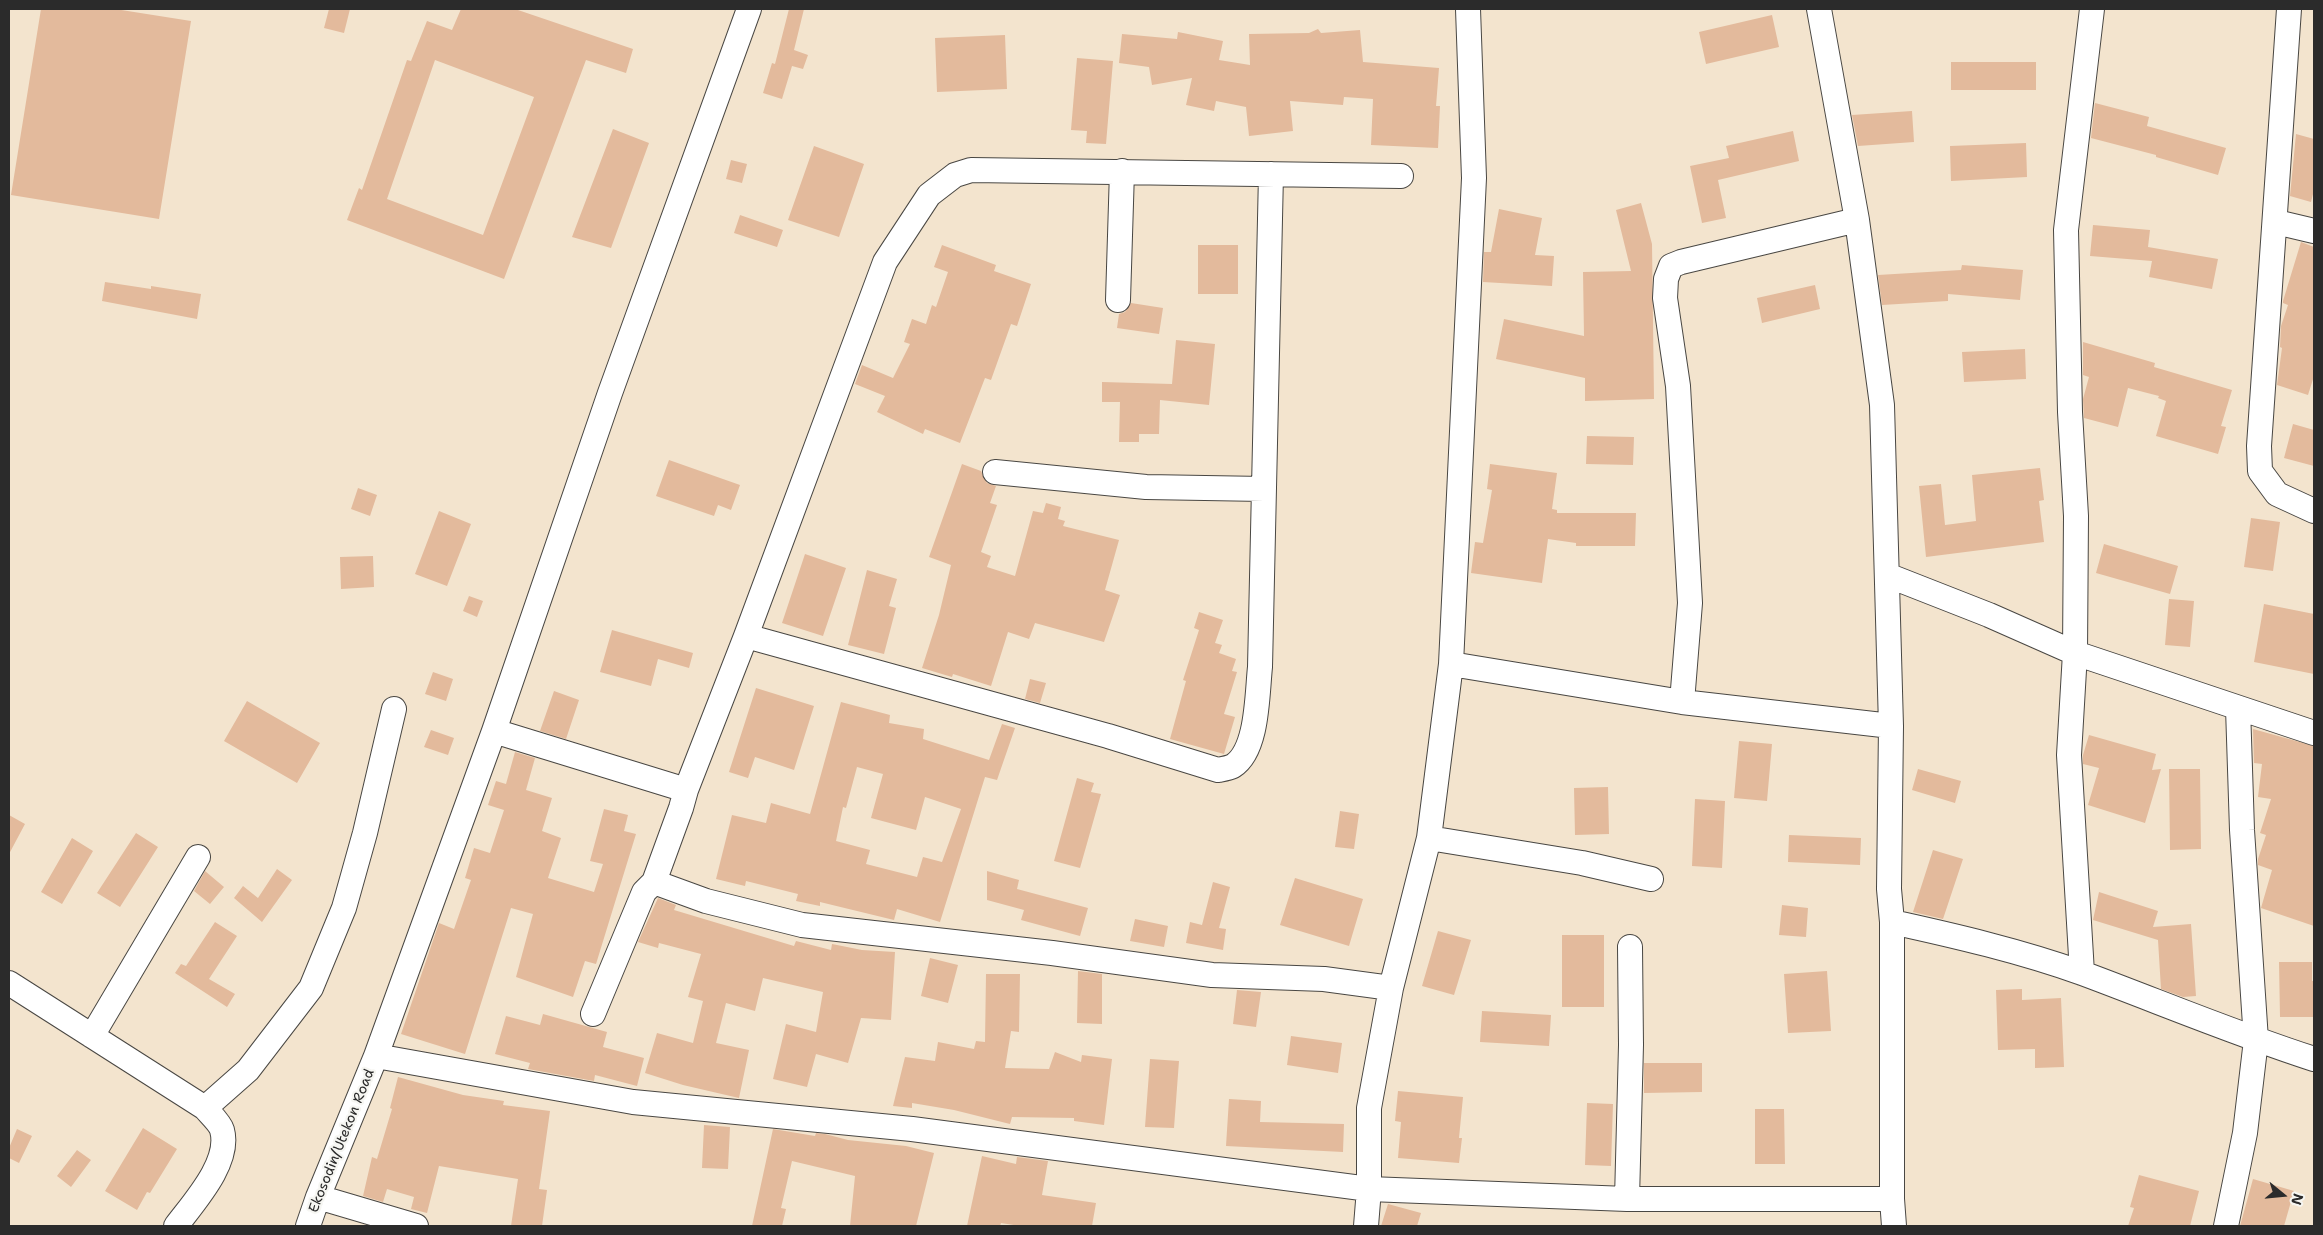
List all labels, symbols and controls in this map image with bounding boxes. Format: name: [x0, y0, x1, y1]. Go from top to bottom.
street label: Ekosodin/Utekon Road: [305, 1067, 379, 1215]
north arrow: [2258, 1170, 2308, 1220]
text: N: [2287, 1191, 2308, 1207]

